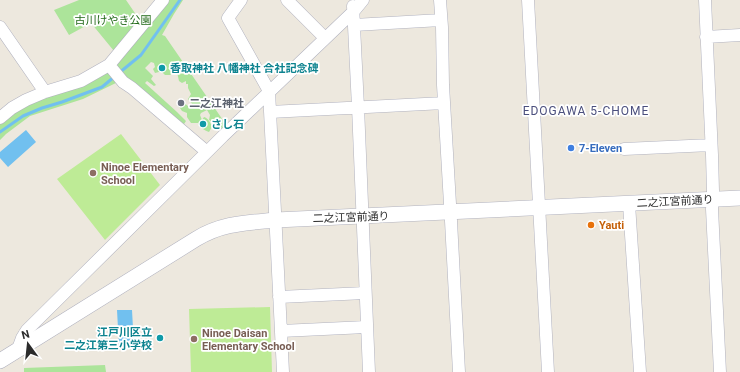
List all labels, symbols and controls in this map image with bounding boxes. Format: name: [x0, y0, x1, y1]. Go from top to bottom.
park label: 古川けやき公園: [75, 14, 152, 27]
place label: 香取神社 八幡神社 合社記念碑: [170, 62, 318, 75]
marker: 香取神社 八幡神社 合社記念碑: [157, 63, 167, 73]
place label: 二之江神社: [189, 97, 244, 110]
marker: 二之江神社: [176, 98, 186, 108]
district label: EDOGAWA 5-CHOME: [523, 104, 649, 118]
place label: さし石: [211, 118, 244, 131]
marker: さし石: [198, 119, 208, 129]
place label: 7-Eleven: [579, 142, 622, 155]
marker: 7-Eleven: [566, 143, 576, 153]
place label: Ninoe Elementary School: [101, 161, 189, 187]
marker: Ninoe Elementary School: [88, 168, 98, 178]
street label: 二之江宮前通り: [636, 193, 714, 210]
street label: 二之江宮前通り: [312, 210, 390, 225]
place label: Yauti: [599, 219, 624, 232]
marker: Yauti: [586, 220, 596, 230]
north arrow: [8, 324, 48, 364]
place label: 江戸川区立 二之江第三小学校: [64, 326, 152, 352]
text: N: [20, 327, 31, 342]
place label: Ninoe Daisan Elementary School: [202, 327, 295, 353]
marker: 江戸川区立 二之江第三小学校: [155, 333, 165, 343]
marker: Ninoe Daisan Elementary School: [189, 334, 199, 344]

